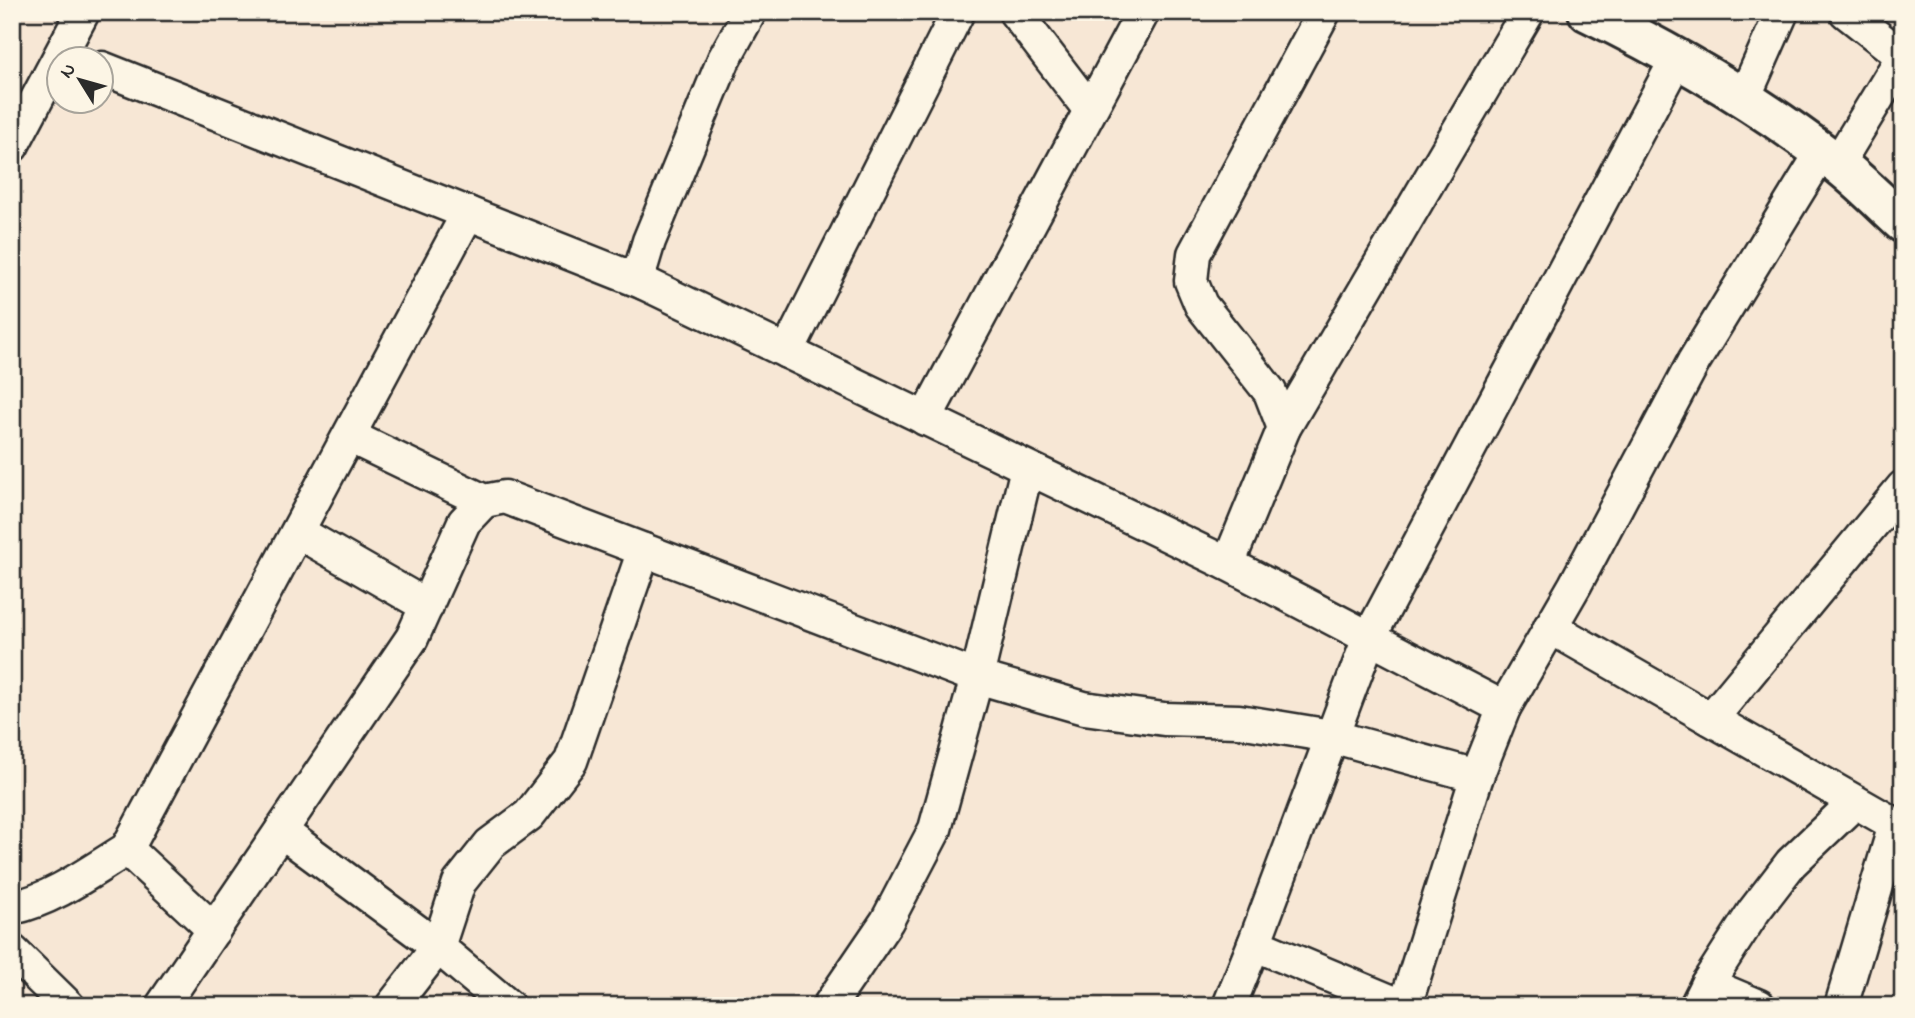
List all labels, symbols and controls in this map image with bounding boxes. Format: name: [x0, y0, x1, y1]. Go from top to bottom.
north arrow: [46, 46, 116, 116]
text: N: [54, 58, 83, 85]

